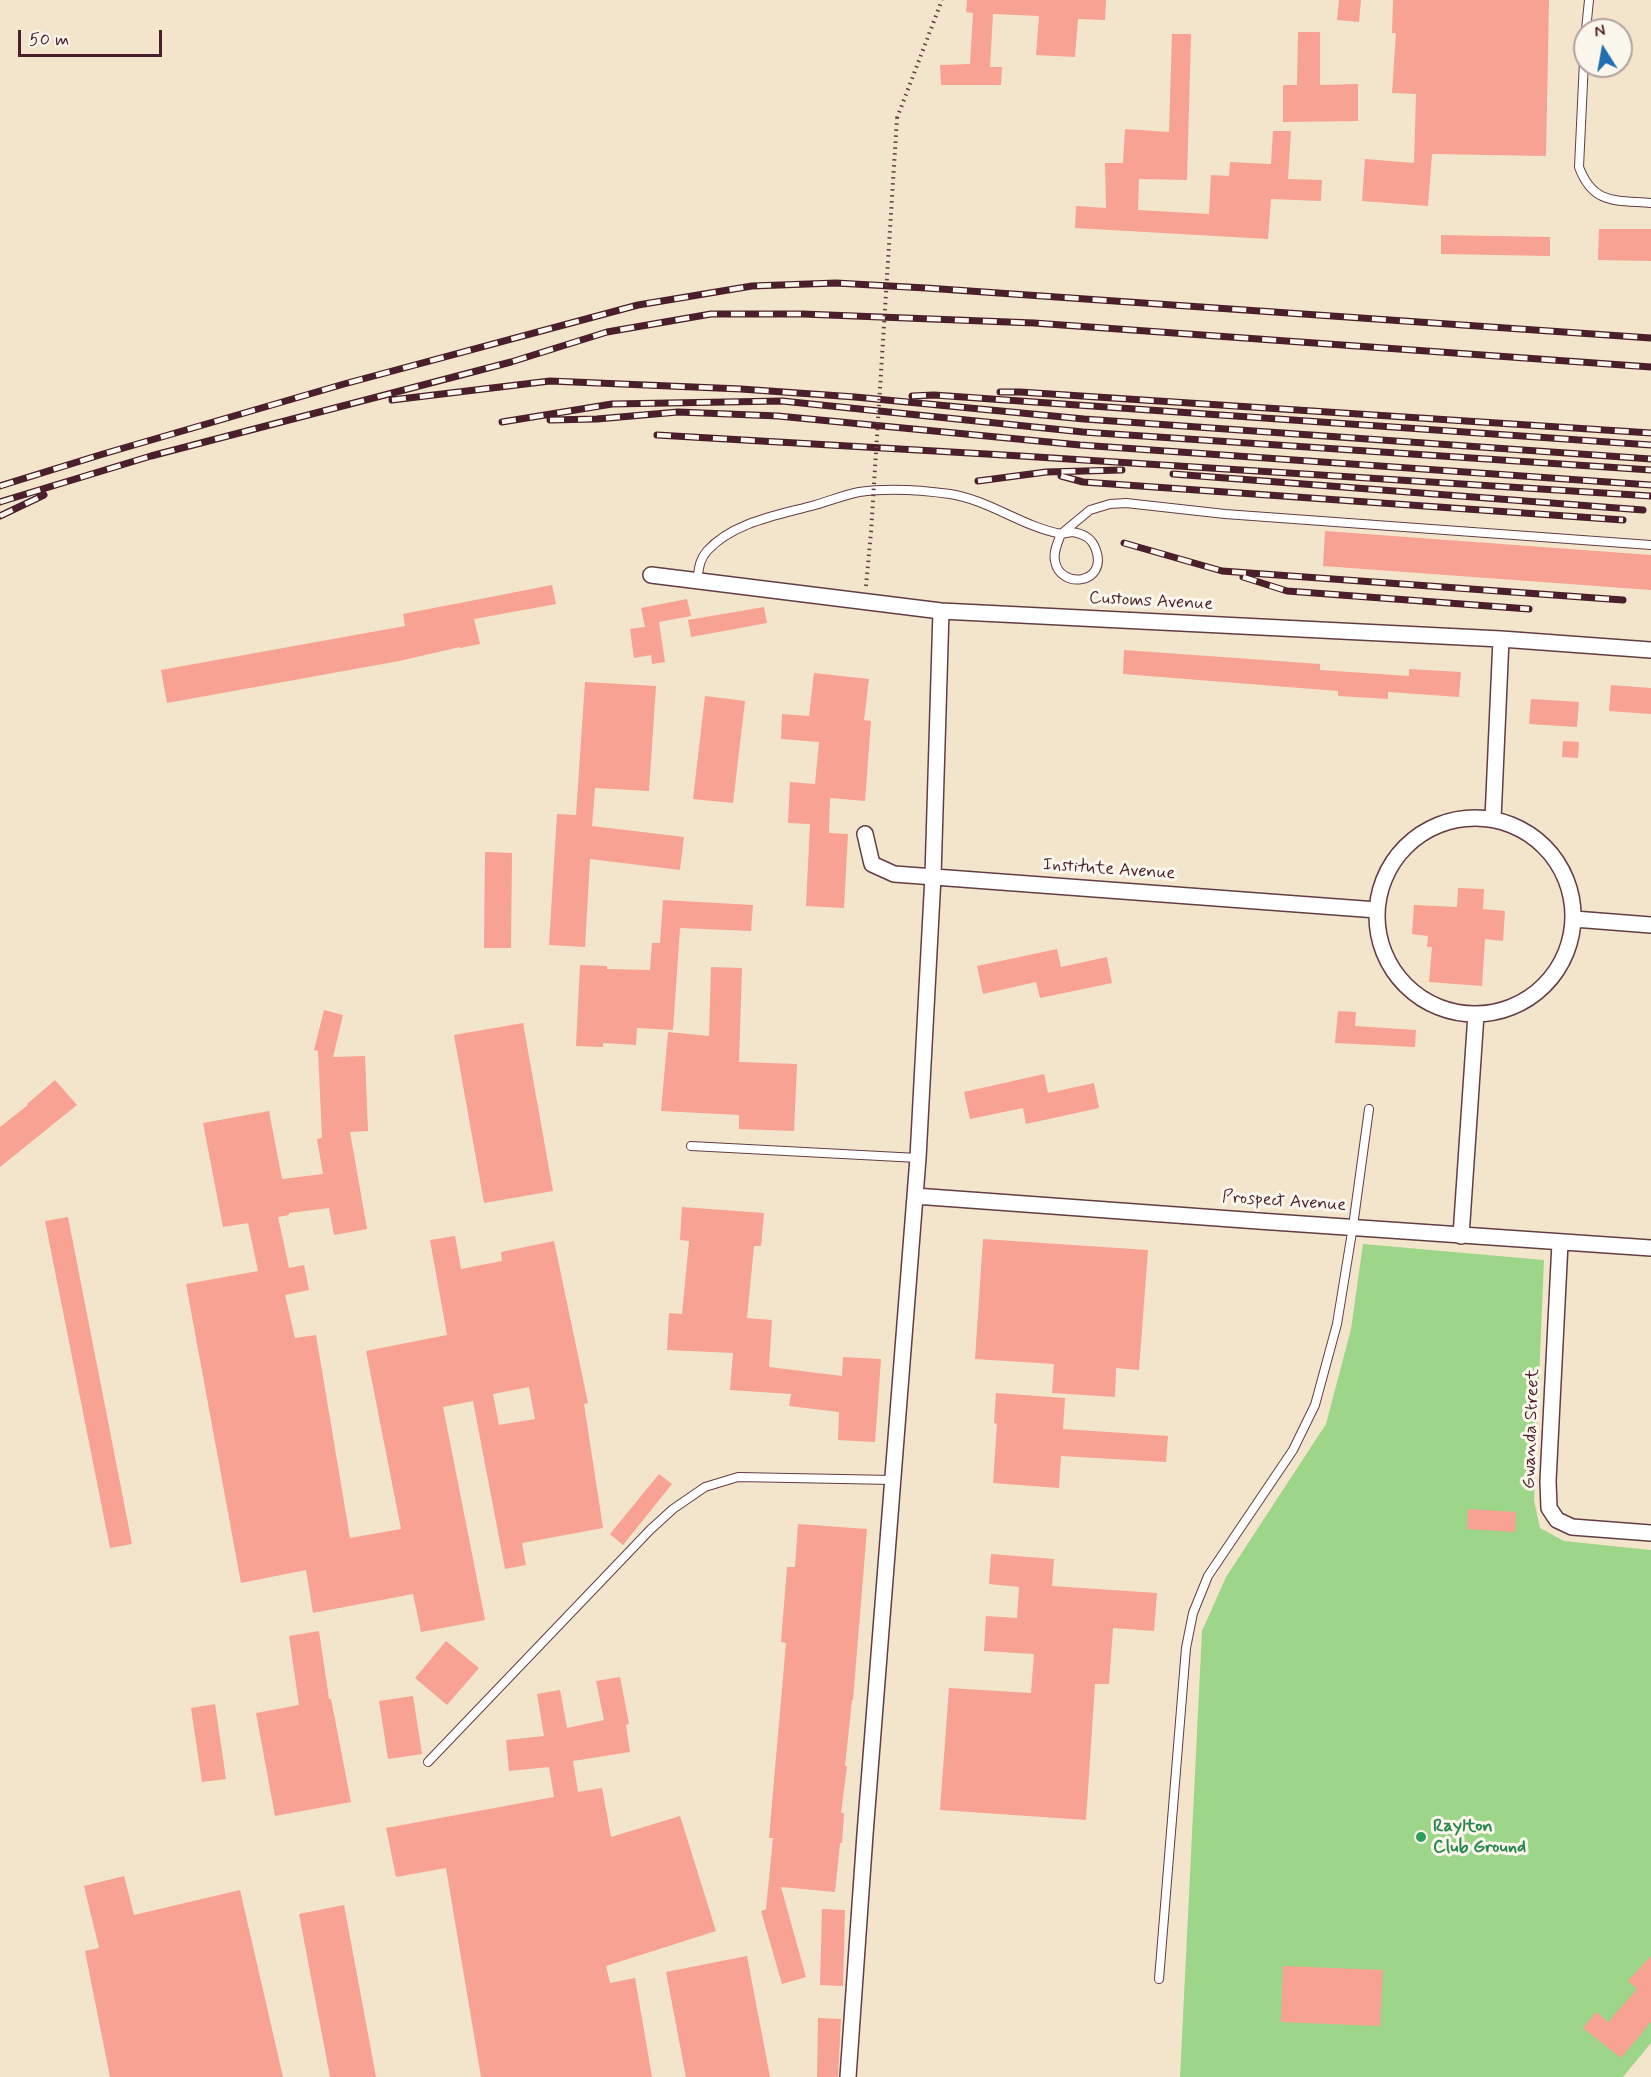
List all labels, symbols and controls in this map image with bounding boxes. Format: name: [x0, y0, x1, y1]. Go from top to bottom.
scale bar: [21, 18, 165, 56]
north arrow: [1573, 18, 1633, 78]
text: N: [1593, 20, 1607, 43]
text: 50 m: [29, 28, 69, 52]
street label: Customs Avenue: [1088, 588, 1214, 616]
street label: Institute Avenue: [1042, 855, 1176, 885]
street label: Prospect Avenue: [1221, 1187, 1347, 1217]
street label: Gwanda Street: [1519, 1368, 1545, 1490]
place label: Raylton Club Ground: [1433, 1816, 1526, 1858]
marker: Raylton Club Ground: [1414, 1830, 1428, 1844]

